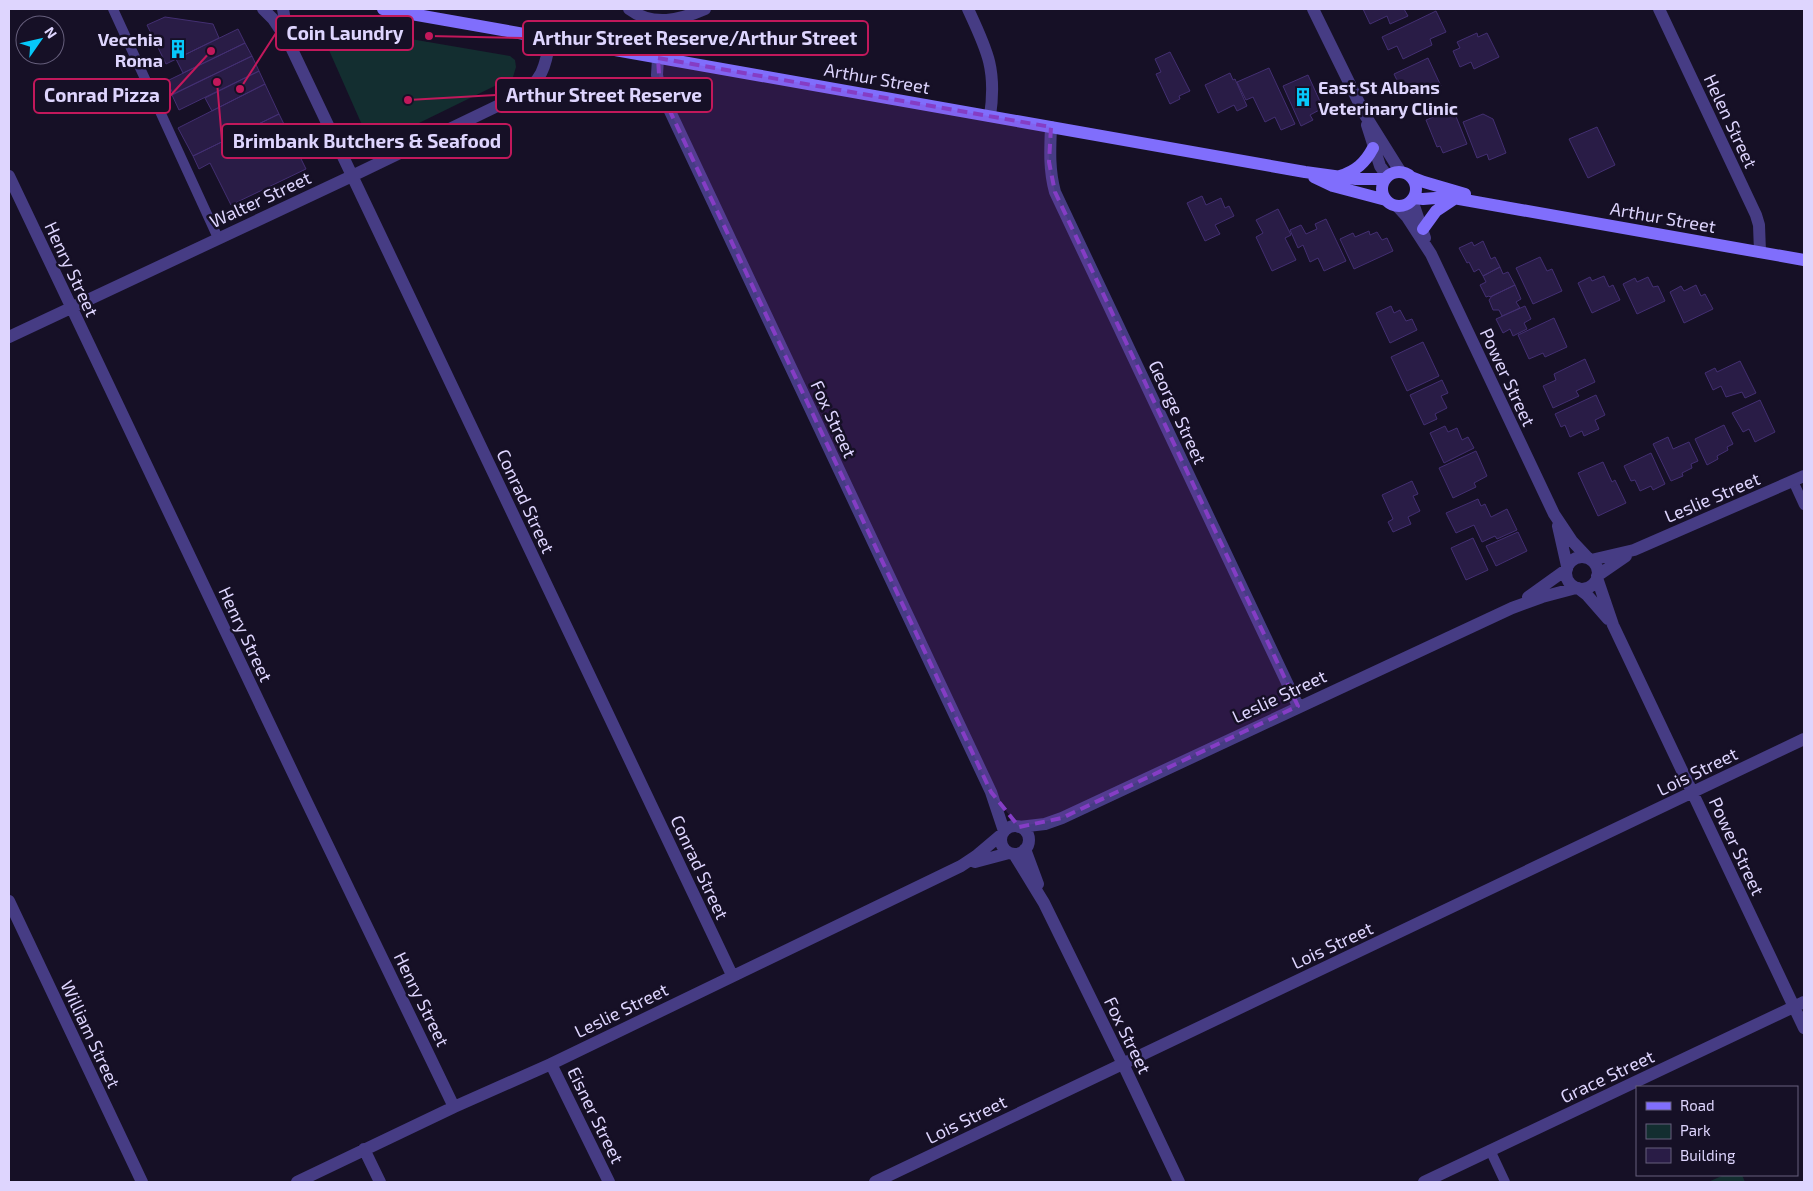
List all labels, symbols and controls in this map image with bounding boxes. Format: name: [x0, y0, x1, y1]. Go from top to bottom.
north arrow: [15, 15, 65, 65]
callout: Coin Laundry: [276, 16, 413, 50]
text: Coin Laundry: [286, 21, 404, 45]
callout: Arthur Street Reserve/Arthur Street: [523, 21, 868, 55]
text: N: [41, 24, 61, 41]
text: Arthur Street Reserve/Arthur Street: [533, 26, 857, 49]
place label: Vecchia Roma: [98, 28, 163, 71]
building icon: Vecchia Roma: [167, 38, 189, 60]
street label: Arthur Street: [822, 58, 932, 98]
street label: Helen Street: [1700, 70, 1762, 172]
place label: East St Albans Veterinary Clinic: [1318, 76, 1458, 119]
callout: Arthur Street Reserve: [496, 78, 712, 112]
callout: Conrad Pizza: [34, 79, 170, 113]
text: Conrad Pizza: [44, 83, 160, 106]
text: Arthur Street Reserve: [506, 83, 702, 106]
building icon: East St Albans Veterinary Clinic: [1292, 86, 1314, 108]
callout: Brimbank Butchers & Seafood: [222, 124, 511, 158]
text: Brimbank Butchers & Seafood: [233, 129, 501, 152]
street label: Walter Street: [206, 166, 314, 232]
street label: Arthur Street: [1608, 197, 1718, 237]
street label: Henry Street: [40, 218, 104, 320]
street label: Power Street: [1476, 324, 1540, 430]
street label: George Street: [1144, 357, 1212, 468]
street label: Fox Street: [806, 377, 862, 461]
street label: Conrad Street: [492, 445, 560, 557]
street label: Leslie Street: [1661, 467, 1763, 527]
street label: Henry Street: [214, 583, 278, 685]
street label: Leslie Street: [1228, 665, 1330, 727]
street label: Lois Street: [1653, 742, 1741, 800]
street label: Power Street: [1705, 793, 1769, 899]
street label: Conrad Street: [666, 811, 734, 923]
street label: Lois Street: [1288, 917, 1376, 973]
street label: Henry Street: [390, 948, 454, 1050]
street label: William Street: [56, 977, 126, 1092]
street label: Leslie Street: [571, 978, 672, 1042]
street label: Fox Street: [1100, 993, 1156, 1077]
street label: Grace Street: [1557, 1045, 1657, 1107]
street label: Eisner Street: [563, 1063, 629, 1167]
legend: [1636, 1086, 1798, 1176]
street label: Lois Street: [922, 1090, 1010, 1148]
text: Road: [1680, 1096, 1715, 1114]
text: Park: [1680, 1121, 1711, 1139]
text: Building: [1680, 1146, 1736, 1164]

